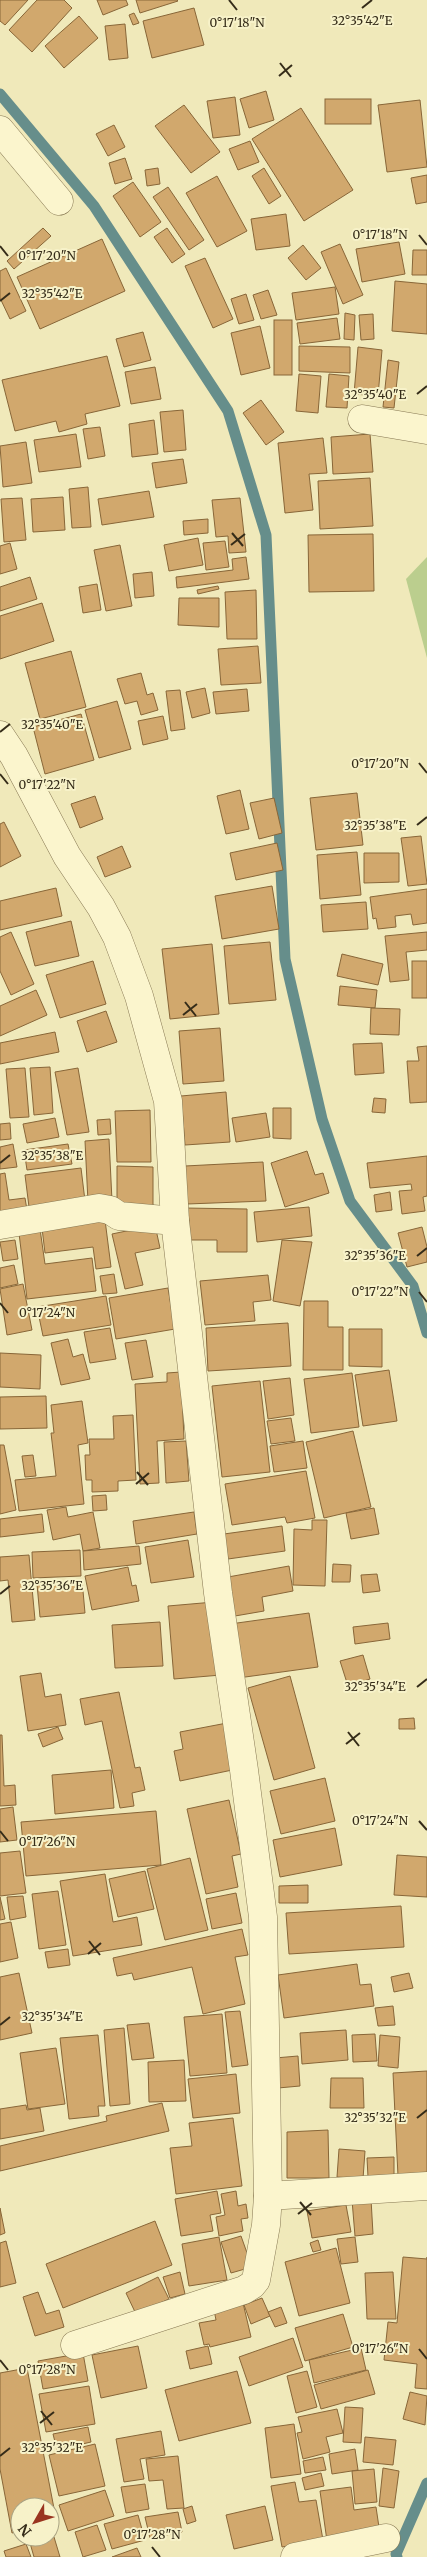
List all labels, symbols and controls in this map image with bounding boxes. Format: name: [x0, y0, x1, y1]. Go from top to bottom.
text: 32°35'42"E: [332, 13, 393, 28]
text: 0°17'18"N: [209, 15, 265, 30]
text: 0°17'18"N: [352, 227, 408, 242]
text: 0°17'20"N: [18, 248, 76, 263]
text: 32°35'42"E: [22, 286, 83, 301]
text: 32°35'40"E: [344, 387, 406, 402]
text: 32°35'40"E: [21, 717, 83, 732]
text: 0°17'20"N: [351, 756, 409, 771]
text: 0°17'22"N: [19, 777, 76, 792]
text: 32°35'38"E: [344, 818, 406, 833]
text: 32°35'38"E: [21, 1148, 83, 1163]
text: 32°35'36"E: [344, 1248, 406, 1263]
text: 0°17'22"N: [352, 1284, 409, 1299]
text: 0°17'24"N: [19, 1305, 76, 1320]
text: 32°35'36"E: [21, 1578, 83, 1593]
text: 32°35'34"E: [344, 1679, 406, 1694]
text: 0°17'24"N: [352, 1813, 409, 1828]
text: 0°17'26"N: [19, 1834, 76, 1849]
text: 32°35'34"E: [21, 2009, 83, 2024]
text: 32°35'32"E: [344, 2110, 406, 2125]
text: 0°17'26"N: [352, 2341, 409, 2356]
text: 0°17'28"N: [18, 2362, 76, 2377]
text: 32°35'32"E: [21, 2440, 83, 2455]
north arrow: [10, 2497, 60, 2547]
text: N: [14, 2520, 35, 2540]
text: 0°17'28"N: [123, 2527, 181, 2542]

